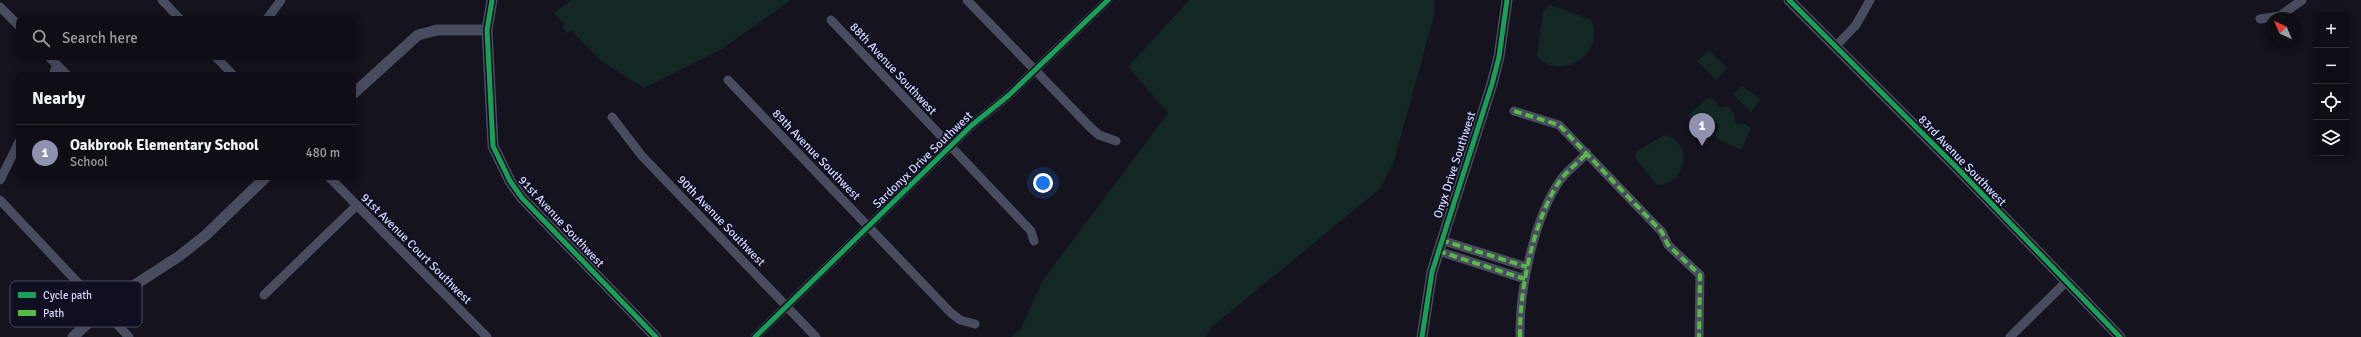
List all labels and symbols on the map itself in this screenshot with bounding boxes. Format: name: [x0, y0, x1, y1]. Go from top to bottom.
north arrow: [2265, 12, 2301, 48]
street label: 88th Avenue Southwest: [846, 20, 940, 118]
street label: 89th Avenue Southwest: [769, 106, 863, 204]
street label: Sardonyx Drive Southwest: [870, 108, 976, 212]
street label: Onyx Drive Southwest: [1431, 110, 1479, 220]
street label: 83rd Avenue Southwest: [1915, 112, 2009, 210]
pin: 1: [1689, 113, 1715, 146]
street label: 90th Avenue Southwest: [674, 172, 768, 270]
street label: 91st Avenue Southwest: [515, 173, 607, 271]
your location: [1033, 173, 1053, 193]
street label: 91st Avenue Court Southwest: [357, 190, 475, 308]
legend: [10, 281, 142, 327]
text: Cycle path: [43, 289, 92, 302]
text: Path: [43, 307, 64, 320]

